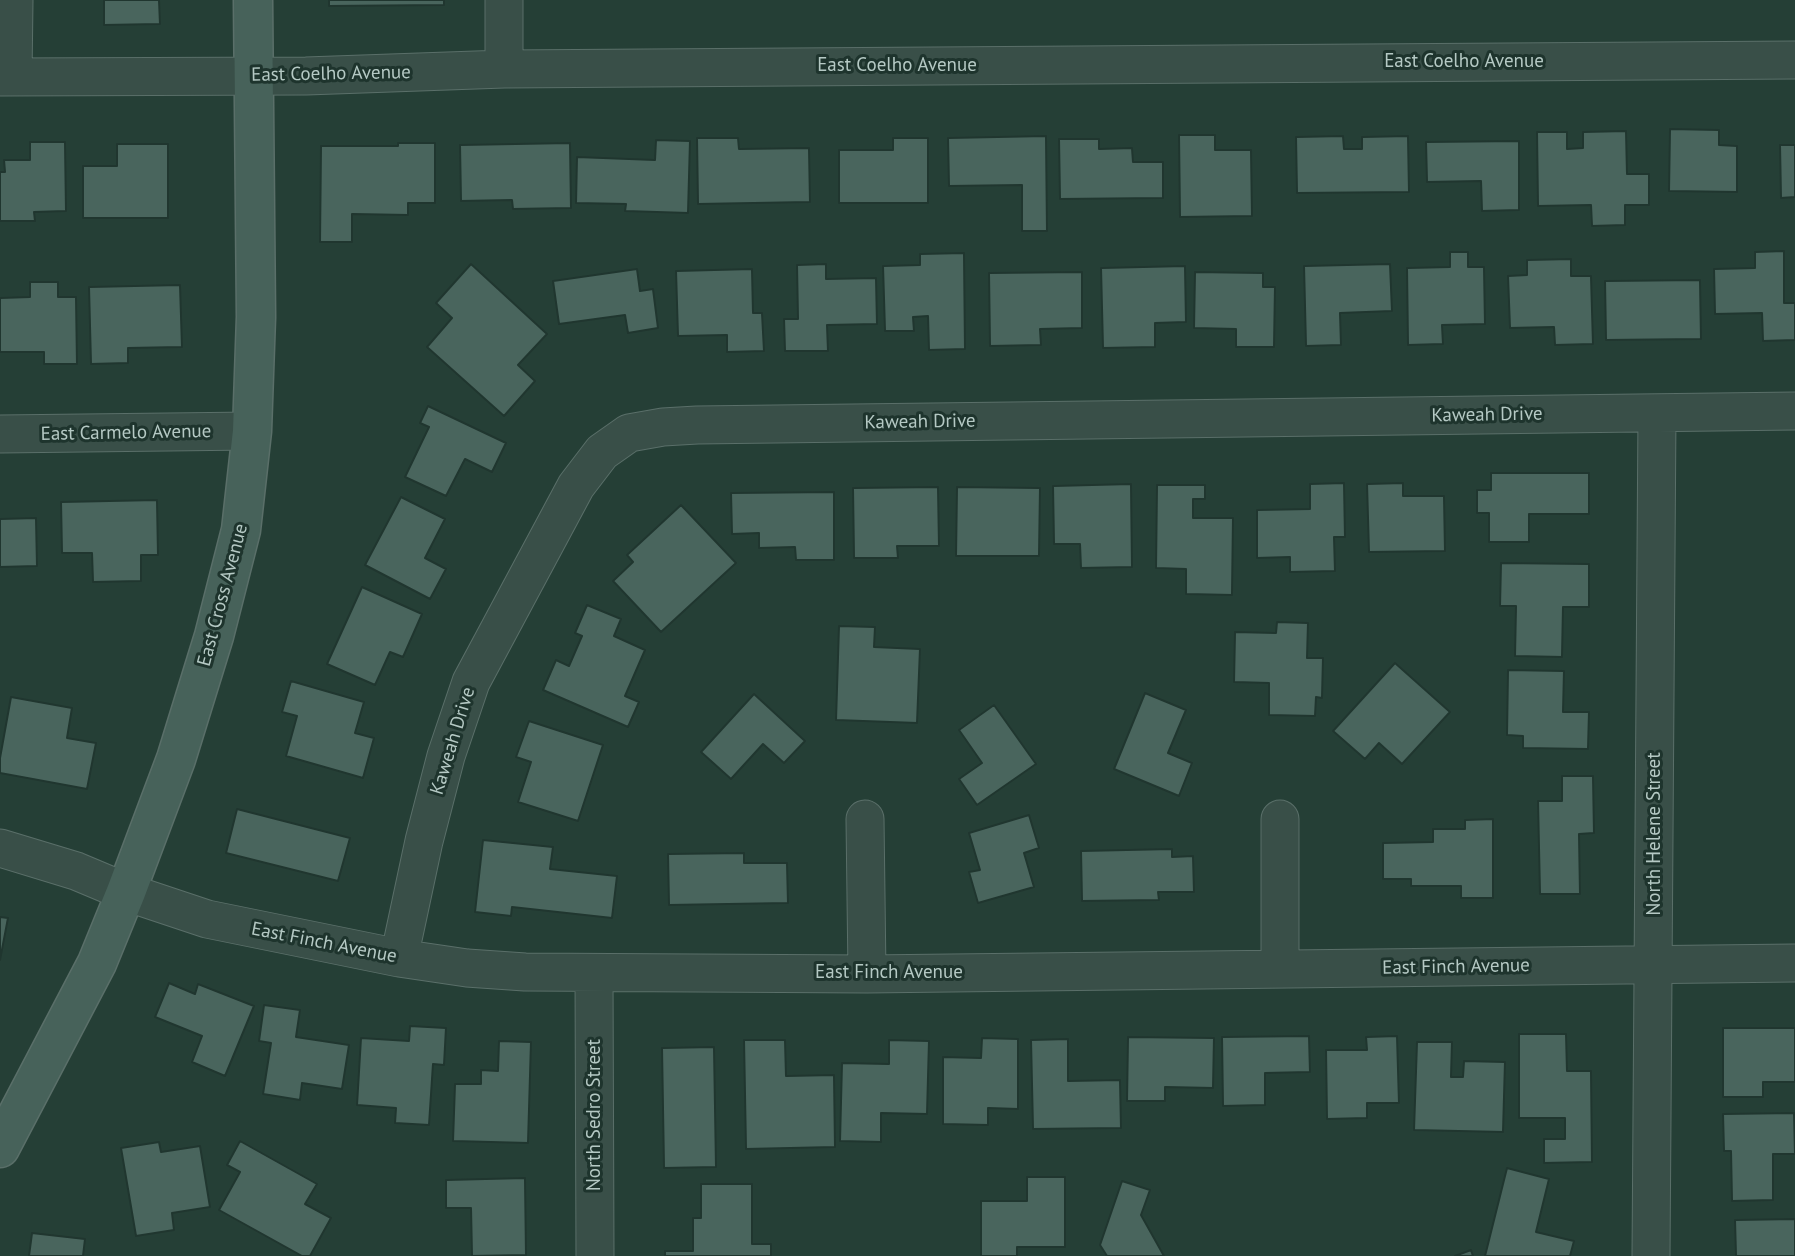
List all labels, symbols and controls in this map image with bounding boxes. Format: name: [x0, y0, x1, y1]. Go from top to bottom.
street label: East Coelho Avenue: [1384, 51, 1544, 73]
street label: East Coelho Avenue: [817, 55, 977, 77]
street label: East Coelho Avenue: [251, 61, 411, 87]
street label: Kaweah Drive: [1431, 403, 1543, 427]
street label: Kaweah Drive: [864, 410, 976, 434]
street label: East Carmelo Avenue: [40, 420, 212, 446]
street label: East Cross Avenue: [193, 521, 253, 669]
street label: Kaweah Drive: [426, 684, 480, 798]
street label: North Helene Street: [1644, 752, 1666, 916]
street label: East Finch Avenue: [249, 918, 399, 968]
street label: East Finch Avenue: [1382, 954, 1530, 980]
street label: East Finch Avenue: [815, 962, 963, 984]
street label: North Sedro Street: [584, 1039, 606, 1191]

